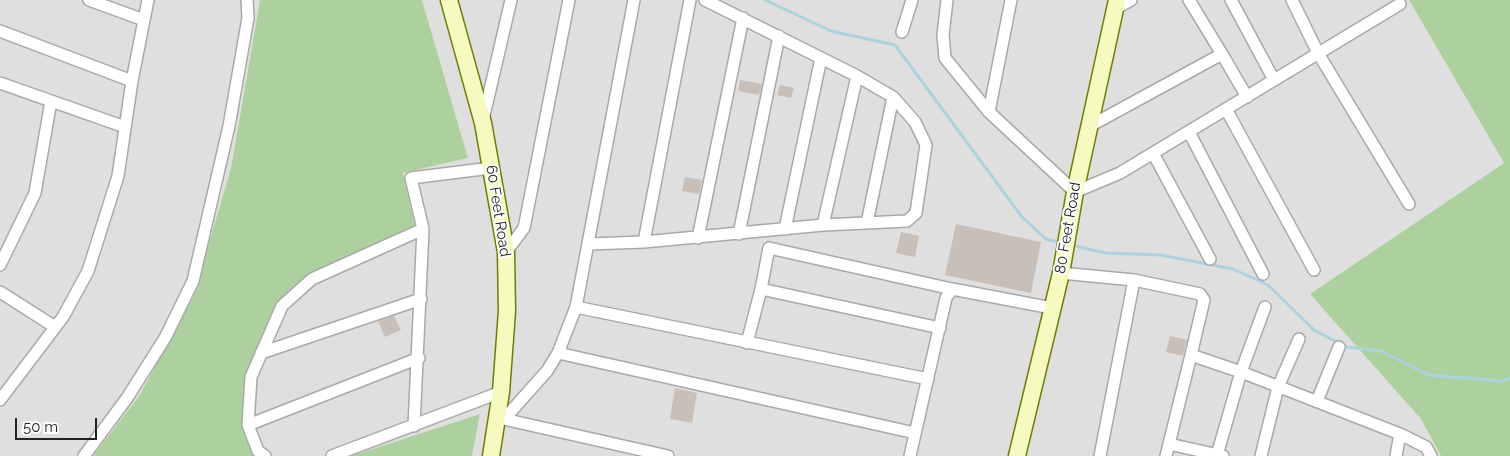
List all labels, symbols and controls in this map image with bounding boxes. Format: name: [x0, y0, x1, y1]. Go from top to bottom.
street label: 60 Feet Road: [482, 164, 514, 258]
street label: 80 Feet Road: [1051, 181, 1085, 275]
scale bar: [18, 408, 100, 440]
text: 50 m: [23, 418, 58, 436]

